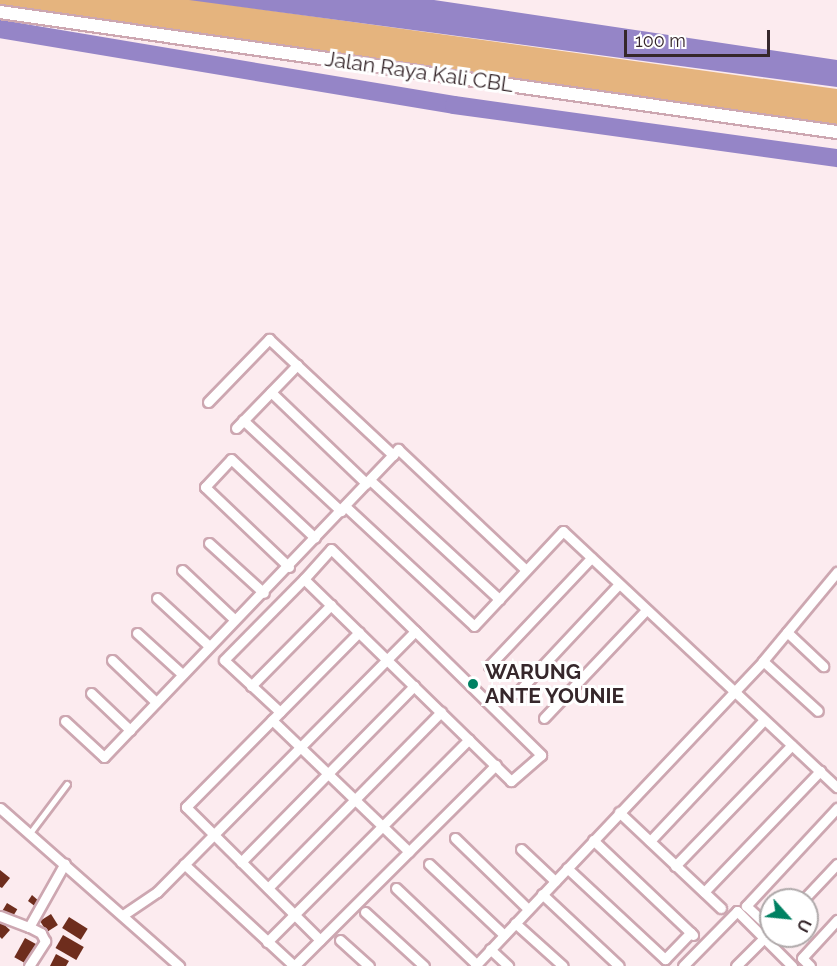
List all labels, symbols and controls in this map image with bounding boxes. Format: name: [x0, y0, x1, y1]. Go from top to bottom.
scale bar: [627, 18, 772, 56]
text: 100 m: [635, 30, 686, 51]
street label: Jalan Raya Kali CBL: [323, 46, 515, 98]
place label: WARUNG ANTE YOUNIE: [485, 659, 625, 709]
marker: WARUNG ANTE YOUNIE: [466, 677, 480, 691]
north arrow: [759, 888, 819, 948]
text: U: [793, 916, 815, 935]

